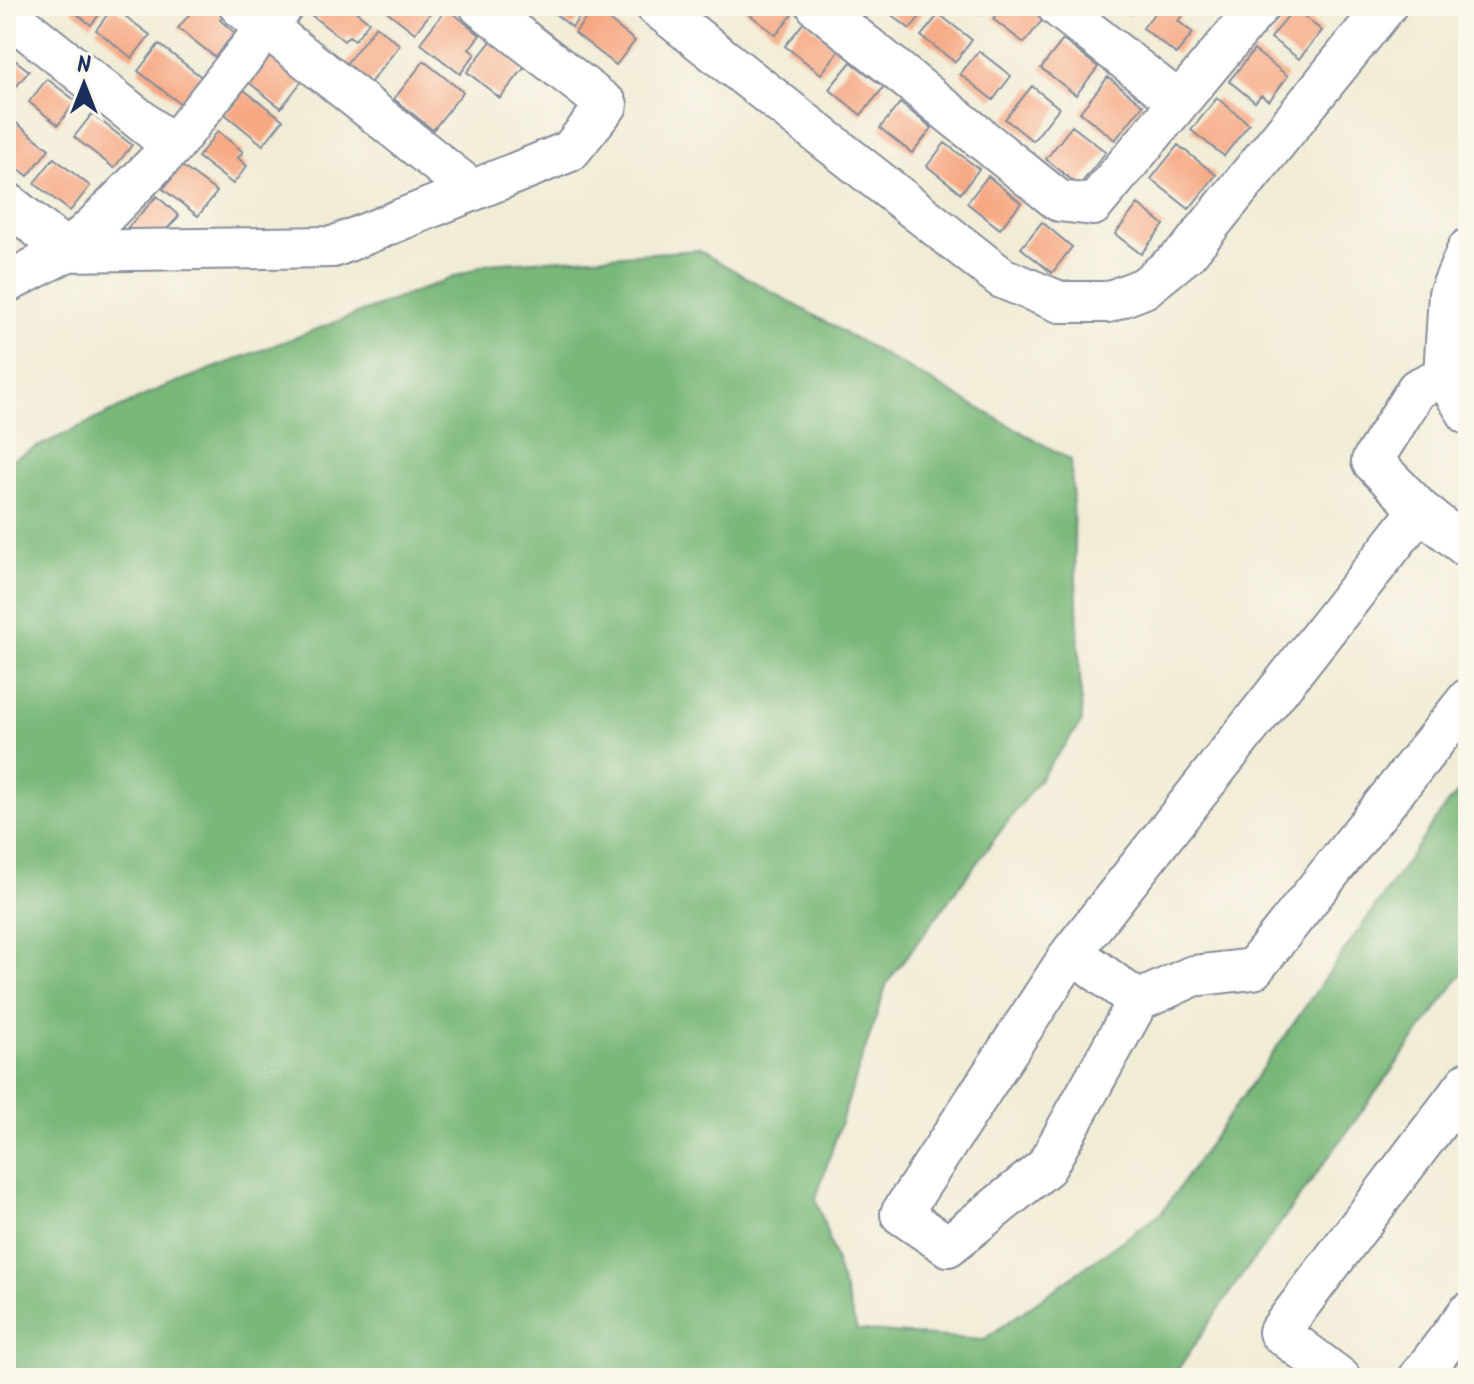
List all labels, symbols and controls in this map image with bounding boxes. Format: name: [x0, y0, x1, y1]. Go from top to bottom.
north arrow: [44, 44, 124, 124]
text: N: [77, 49, 91, 84]

